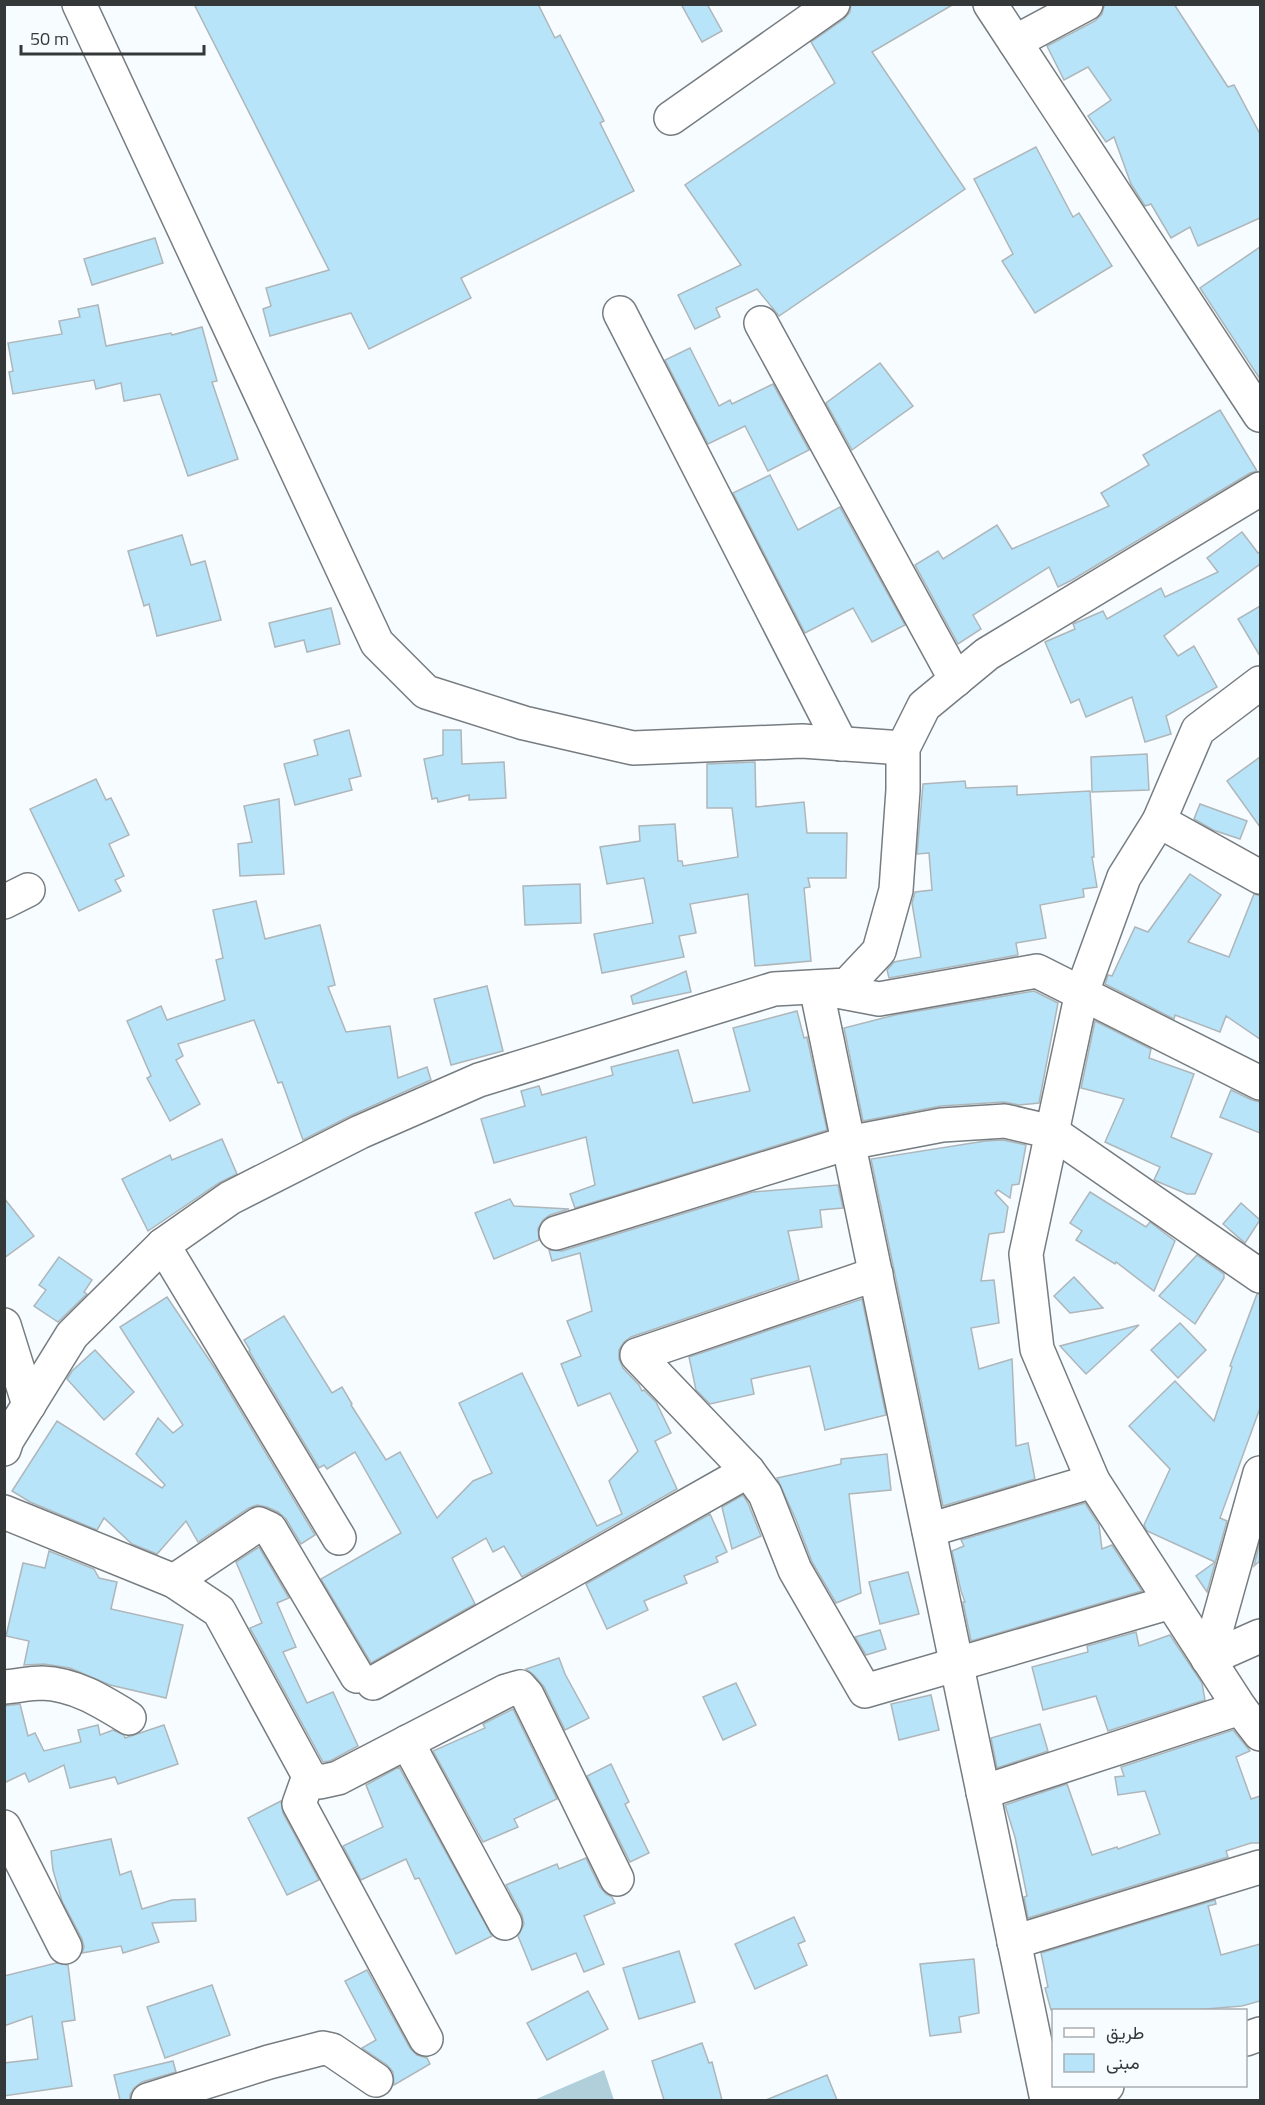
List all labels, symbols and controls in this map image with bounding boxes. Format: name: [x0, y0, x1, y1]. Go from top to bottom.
scale bar: [21, 18, 204, 56]
text: 50 m: [30, 25, 69, 52]
legend: [1052, 2009, 1247, 2087]
text: طريق: [1106, 2019, 1144, 2046]
text: مبنى: [1106, 2049, 1140, 2076]

